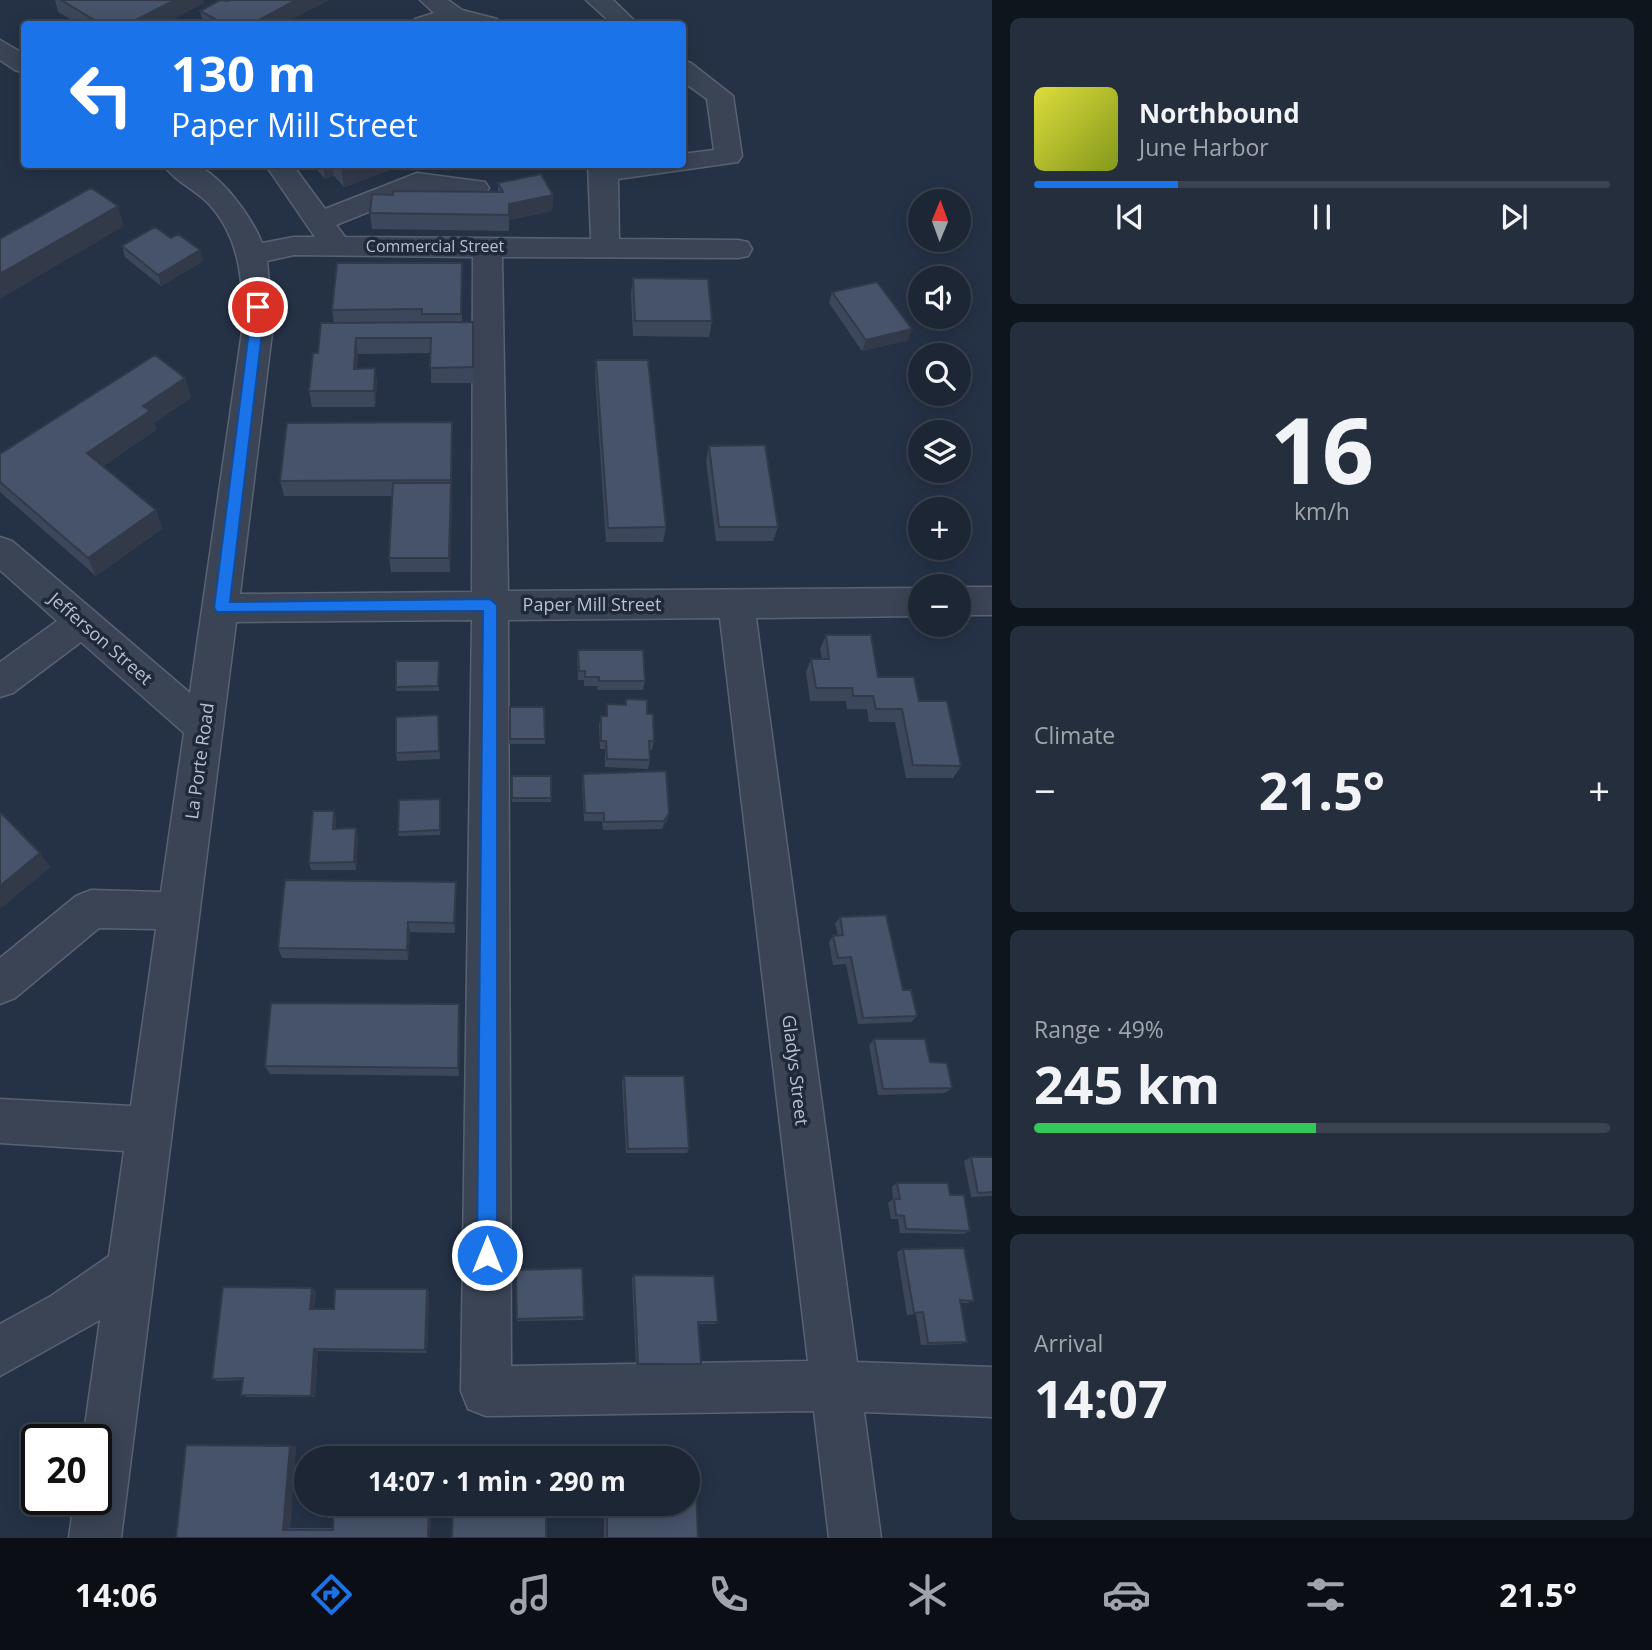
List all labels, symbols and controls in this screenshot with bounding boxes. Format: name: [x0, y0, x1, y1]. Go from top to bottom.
text: 130 m: [171, 40, 316, 106]
icon: left: [56, 49, 147, 140]
text: Northbound: [1139, 95, 1300, 131]
text: Paper Mill Street: [171, 103, 418, 146]
text: June Harbor: [1139, 131, 1269, 163]
north arrow: [908, 189, 971, 252]
map controls: [908, 189, 971, 637]
icon: previous: [1111, 198, 1149, 236]
icon: pause: [1303, 198, 1341, 236]
icon: next: [1495, 198, 1533, 236]
street label: Commercial Street: [366, 235, 504, 257]
button: sound: [908, 266, 971, 329]
pin: [228, 277, 288, 337]
icon: arrive: [239, 288, 277, 326]
button: search: [908, 343, 971, 406]
text: 16: [1270, 387, 1374, 511]
button: layers: [908, 420, 971, 483]
text: km/h: [1294, 495, 1350, 527]
button: +: [908, 497, 971, 560]
button: −: [908, 574, 971, 637]
street label: Jefferson Street: [43, 585, 158, 690]
street label: Paper Mill Street: [523, 592, 661, 616]
street label: La Porte Road: [179, 701, 219, 821]
text: Climate: [1034, 719, 1115, 751]
text: 21.5°: [1259, 754, 1385, 825]
text: −: [1034, 764, 1056, 816]
text: +: [1588, 764, 1610, 816]
street label: Gladys Street: [777, 1013, 815, 1127]
text: Range · 49%: [1034, 1013, 1164, 1045]
text: 245 km: [1034, 1048, 1220, 1119]
position arrow: [450, 1218, 524, 1292]
text: Arrival: [1034, 1327, 1103, 1359]
text: 14:07: [1034, 1362, 1168, 1433]
speed limit sign: 20: [21, 1424, 112, 1515]
text: 14:07 · 1 min · 290 m: [368, 1463, 626, 1499]
icon: directions: [307, 1570, 356, 1619]
icon: music: [506, 1570, 555, 1619]
icon: phone: [704, 1570, 753, 1619]
icon: climate: [903, 1570, 952, 1619]
icon: car: [1102, 1570, 1151, 1619]
icon: filters: [1301, 1570, 1350, 1619]
text: 14:06: [75, 1573, 157, 1616]
text: 21.5°: [1499, 1573, 1577, 1616]

